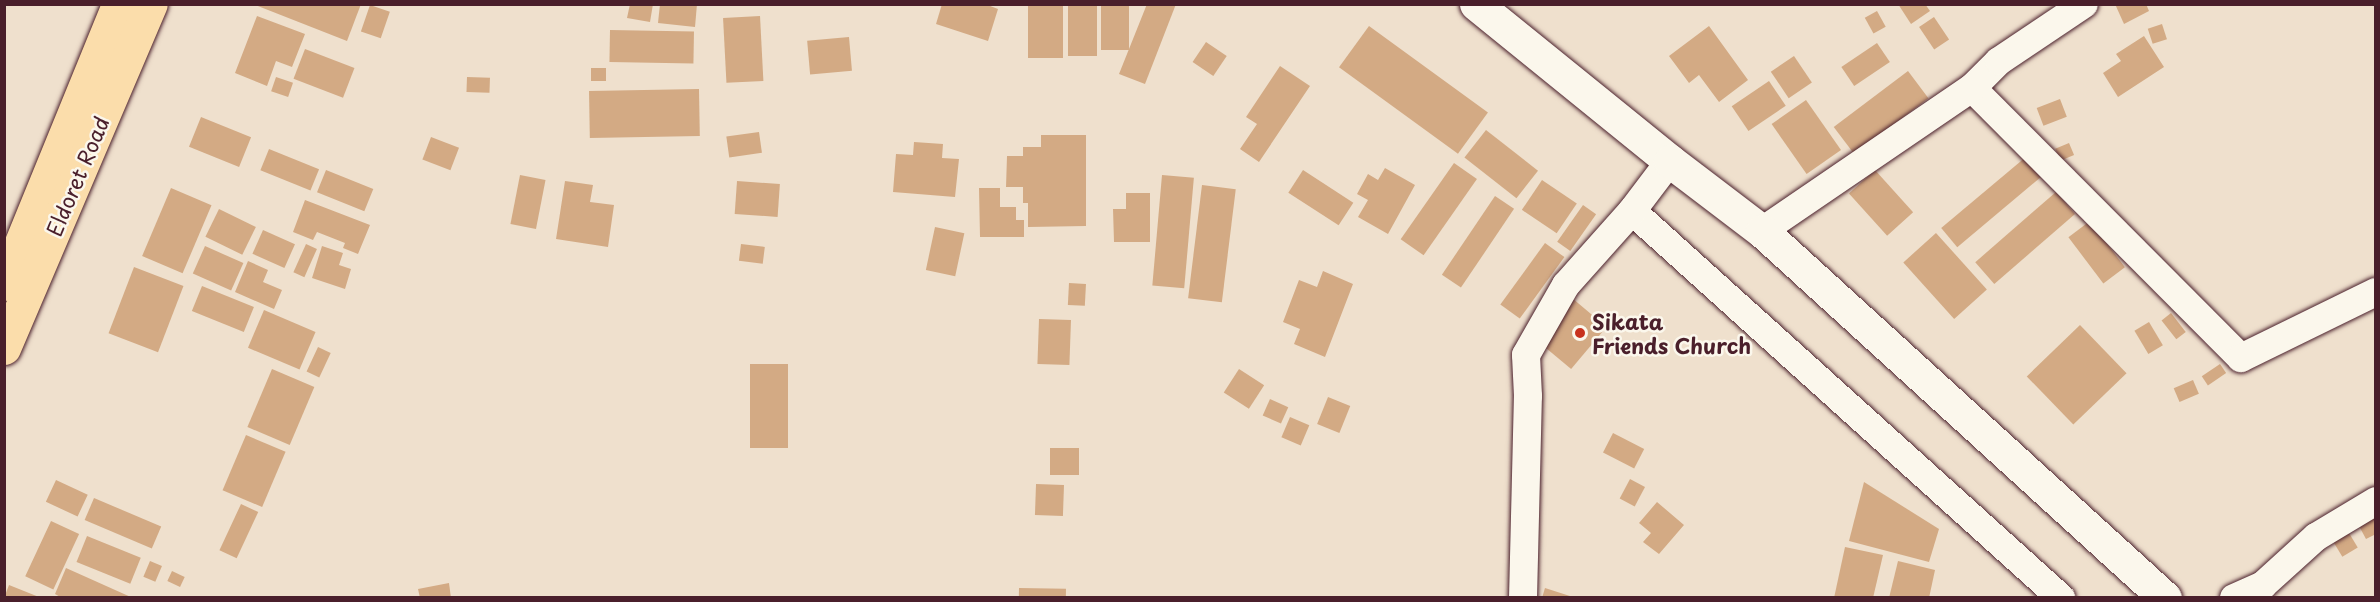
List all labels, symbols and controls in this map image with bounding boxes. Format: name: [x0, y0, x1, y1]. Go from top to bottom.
street label: Eldoret Road: [40, 112, 114, 240]
place label: Sikata Friends Church: [1592, 308, 1750, 358]
marker: Sikata Friends Church: [1573, 326, 1587, 340]

